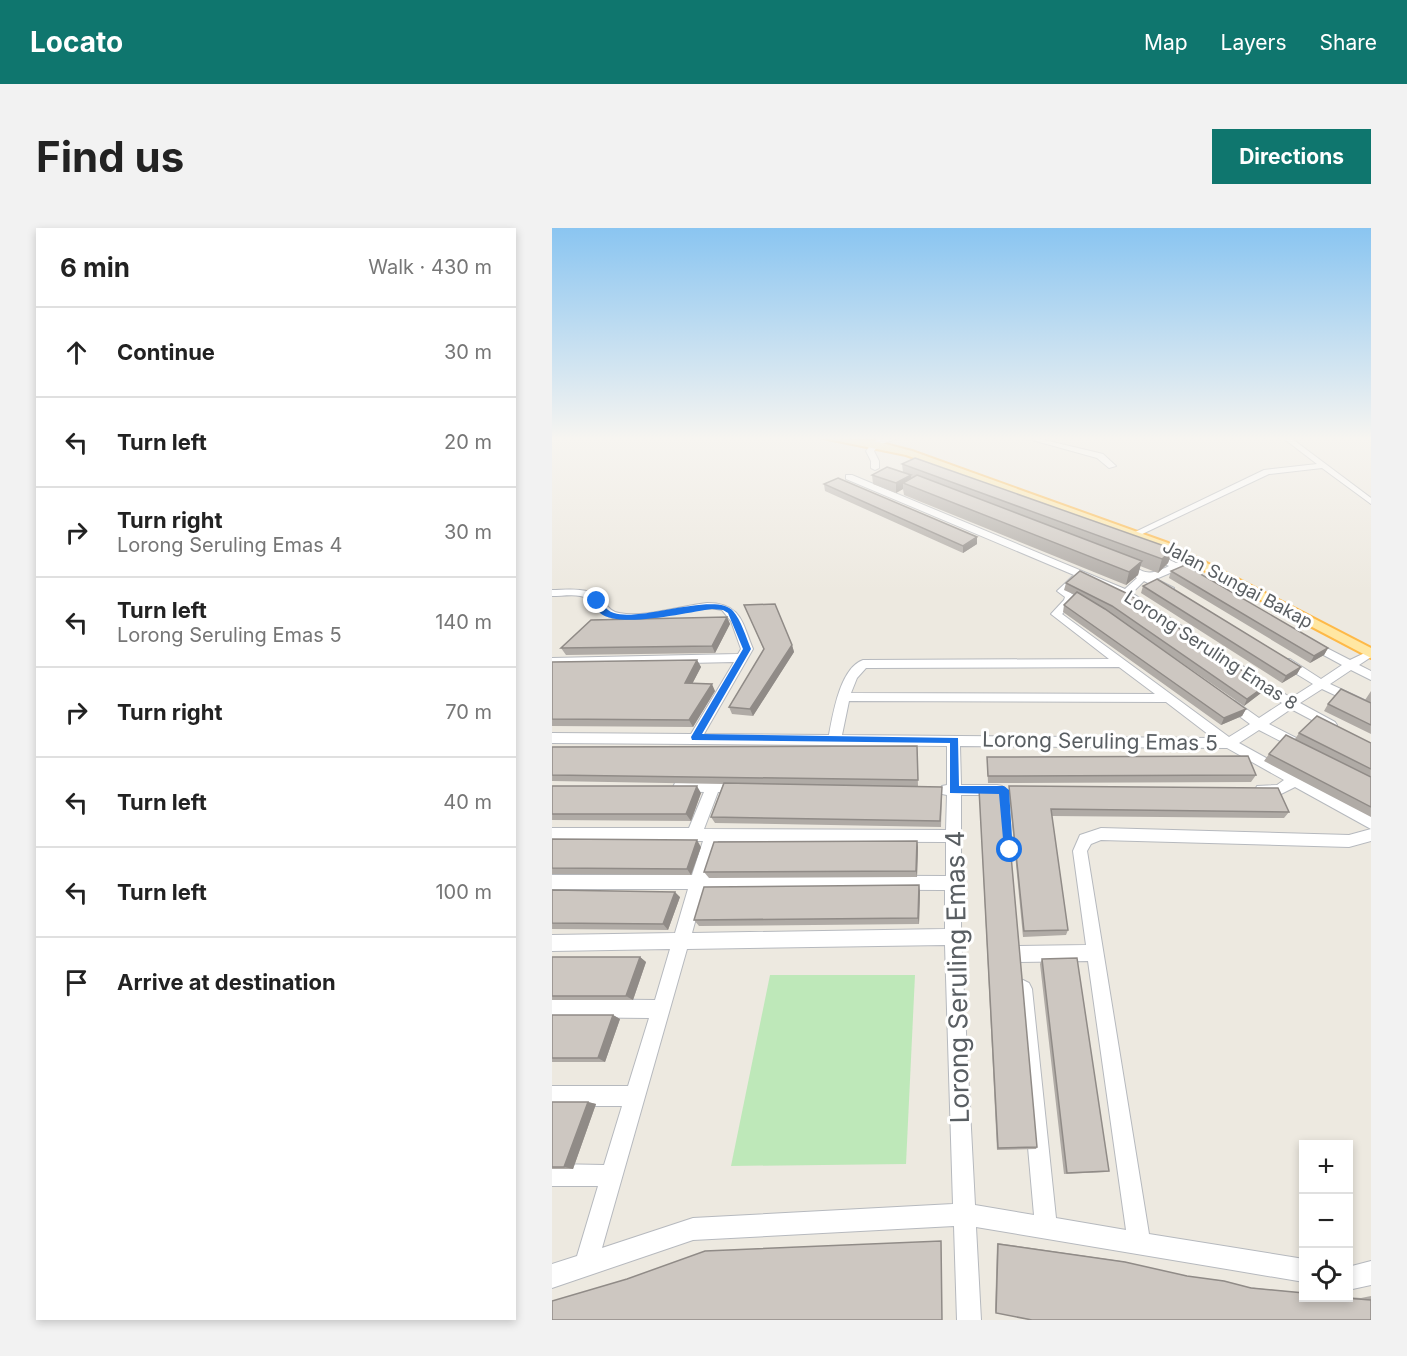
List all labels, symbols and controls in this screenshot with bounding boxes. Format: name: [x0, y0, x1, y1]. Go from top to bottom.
text: Locato: [30, 25, 123, 59]
text: Map: [1144, 30, 1188, 55]
text: Layers: [1221, 30, 1287, 55]
text: Share: [1320, 30, 1377, 55]
button: Directions: [1212, 129, 1371, 184]
text: Find us: [36, 131, 184, 182]
text: 6 min: [60, 252, 130, 283]
text: Walk · 430 m: [368, 255, 492, 279]
icon: ahead: [60, 336, 93, 369]
text: Continue: [117, 339, 215, 365]
text: 30 m: [444, 340, 492, 364]
icon: left: [60, 426, 93, 459]
text: Turn left: [117, 429, 207, 455]
text: 20 m: [444, 430, 492, 454]
text: Turn right: [117, 507, 223, 533]
icon: right: [60, 516, 93, 549]
text: 30 m: [444, 520, 492, 544]
text: Lorong Seruling Emas 4: [117, 533, 342, 557]
street label: Jalan Sungai Bakap: [1159, 536, 1317, 632]
street label: Lorong Seruling Emas 8: [1120, 586, 1302, 714]
route end: [583, 587, 609, 613]
text: Turn left: [117, 597, 207, 623]
icon: left: [60, 606, 93, 639]
text: 140 m: [435, 610, 492, 634]
text: Lorong Seruling Emas 5: [117, 623, 342, 647]
icon: right: [60, 696, 93, 729]
text: Turn right: [117, 699, 223, 725]
text: 70 m: [445, 700, 492, 724]
street label: Lorong Seruling Emas 5: [982, 726, 1218, 756]
icon: left: [60, 786, 93, 819]
text: Turn left: [117, 789, 207, 815]
text: 40 m: [443, 790, 492, 814]
street label: Lorong Seruling Emas 4: [939, 830, 975, 1124]
route start: [996, 836, 1022, 862]
icon: left: [60, 876, 93, 909]
text: Turn left: [117, 879, 207, 905]
text: 100 m: [435, 880, 492, 904]
icon: arrive: [60, 966, 93, 999]
text: Arrive at destination: [117, 969, 336, 995]
map controls: [1299, 1140, 1353, 1302]
button: +: [1299, 1140, 1353, 1194]
button: −: [1299, 1194, 1353, 1248]
button: locate: [1299, 1248, 1353, 1302]

